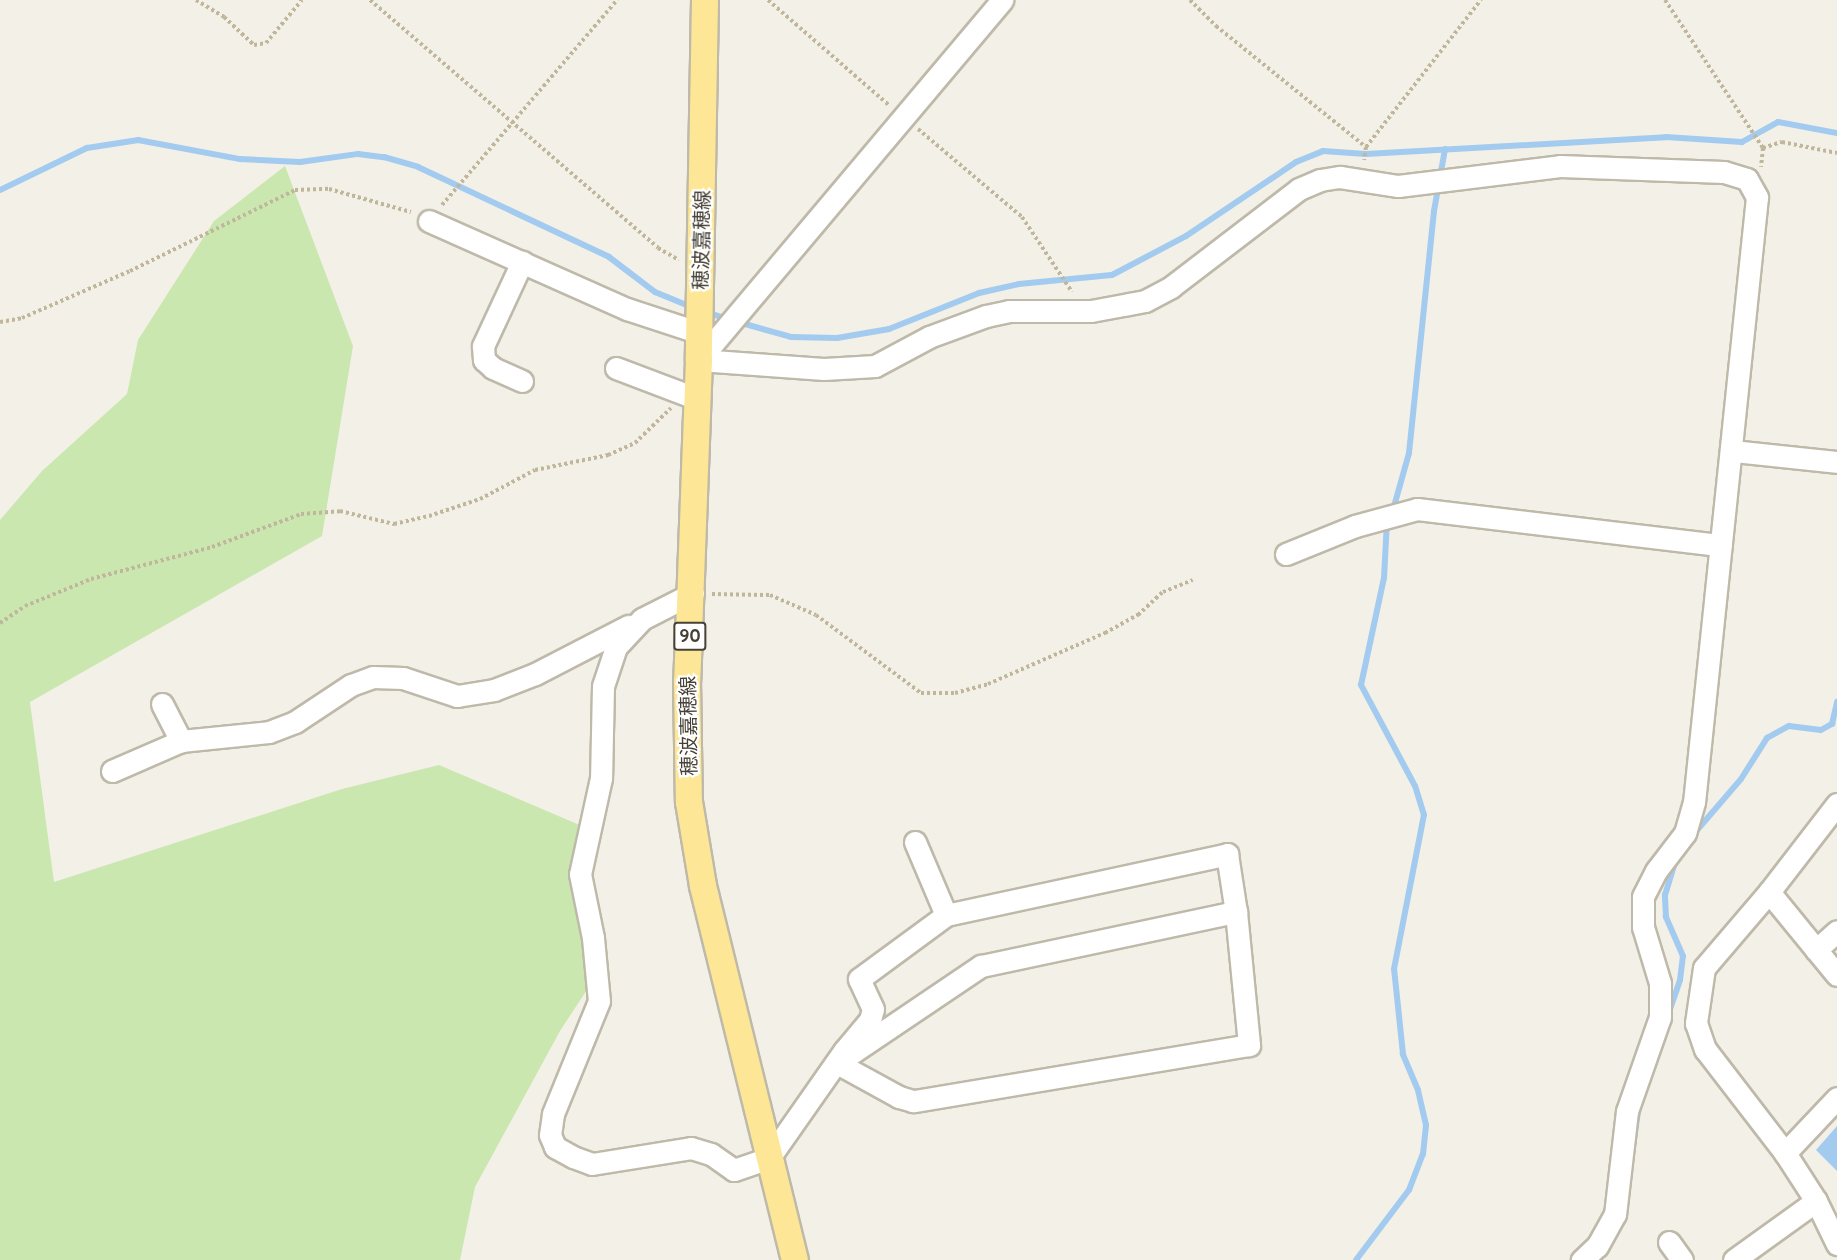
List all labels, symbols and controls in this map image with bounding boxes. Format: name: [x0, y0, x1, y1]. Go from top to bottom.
street label: 穂波嘉穂線: [688, 190, 714, 290]
road number: 90: [672, 621, 708, 651]
street label: 穂波嘉穂線: [675, 676, 701, 776]

